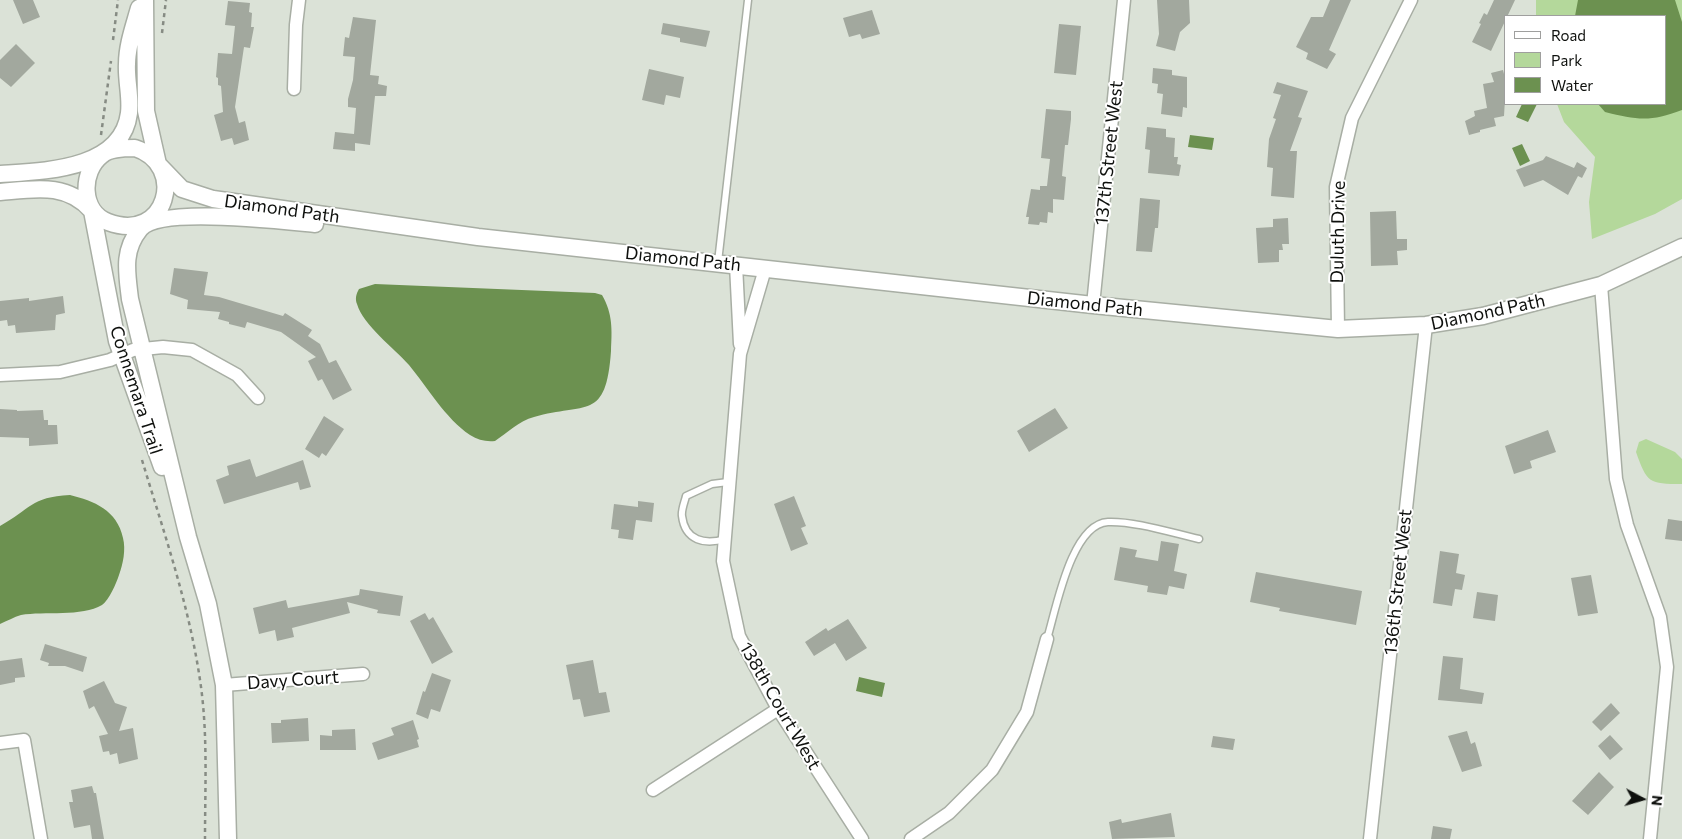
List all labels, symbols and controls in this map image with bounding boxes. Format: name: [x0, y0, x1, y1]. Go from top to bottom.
legend: [1504, 15, 1667, 105]
text: Road: [1551, 26, 1586, 44]
text: Park: [1551, 51, 1582, 69]
text: Water: [1551, 76, 1593, 94]
street label: 137th Street West: [1091, 80, 1127, 226]
street label: Duluth Drive: [1326, 181, 1350, 283]
street label: Diamond Path: [223, 190, 341, 228]
street label: Diamond Path: [624, 242, 742, 276]
street label: Diamond Path: [1026, 287, 1144, 321]
street label: Diamond Path: [1429, 289, 1547, 335]
street label: Connemara Trail: [105, 323, 167, 457]
street label: 136th Street West: [1380, 508, 1416, 656]
street label: 138th Court West: [735, 639, 825, 773]
street label: Davy Court: [246, 666, 340, 694]
north arrow: [1617, 774, 1667, 824]
text: N: [1648, 795, 1666, 807]

